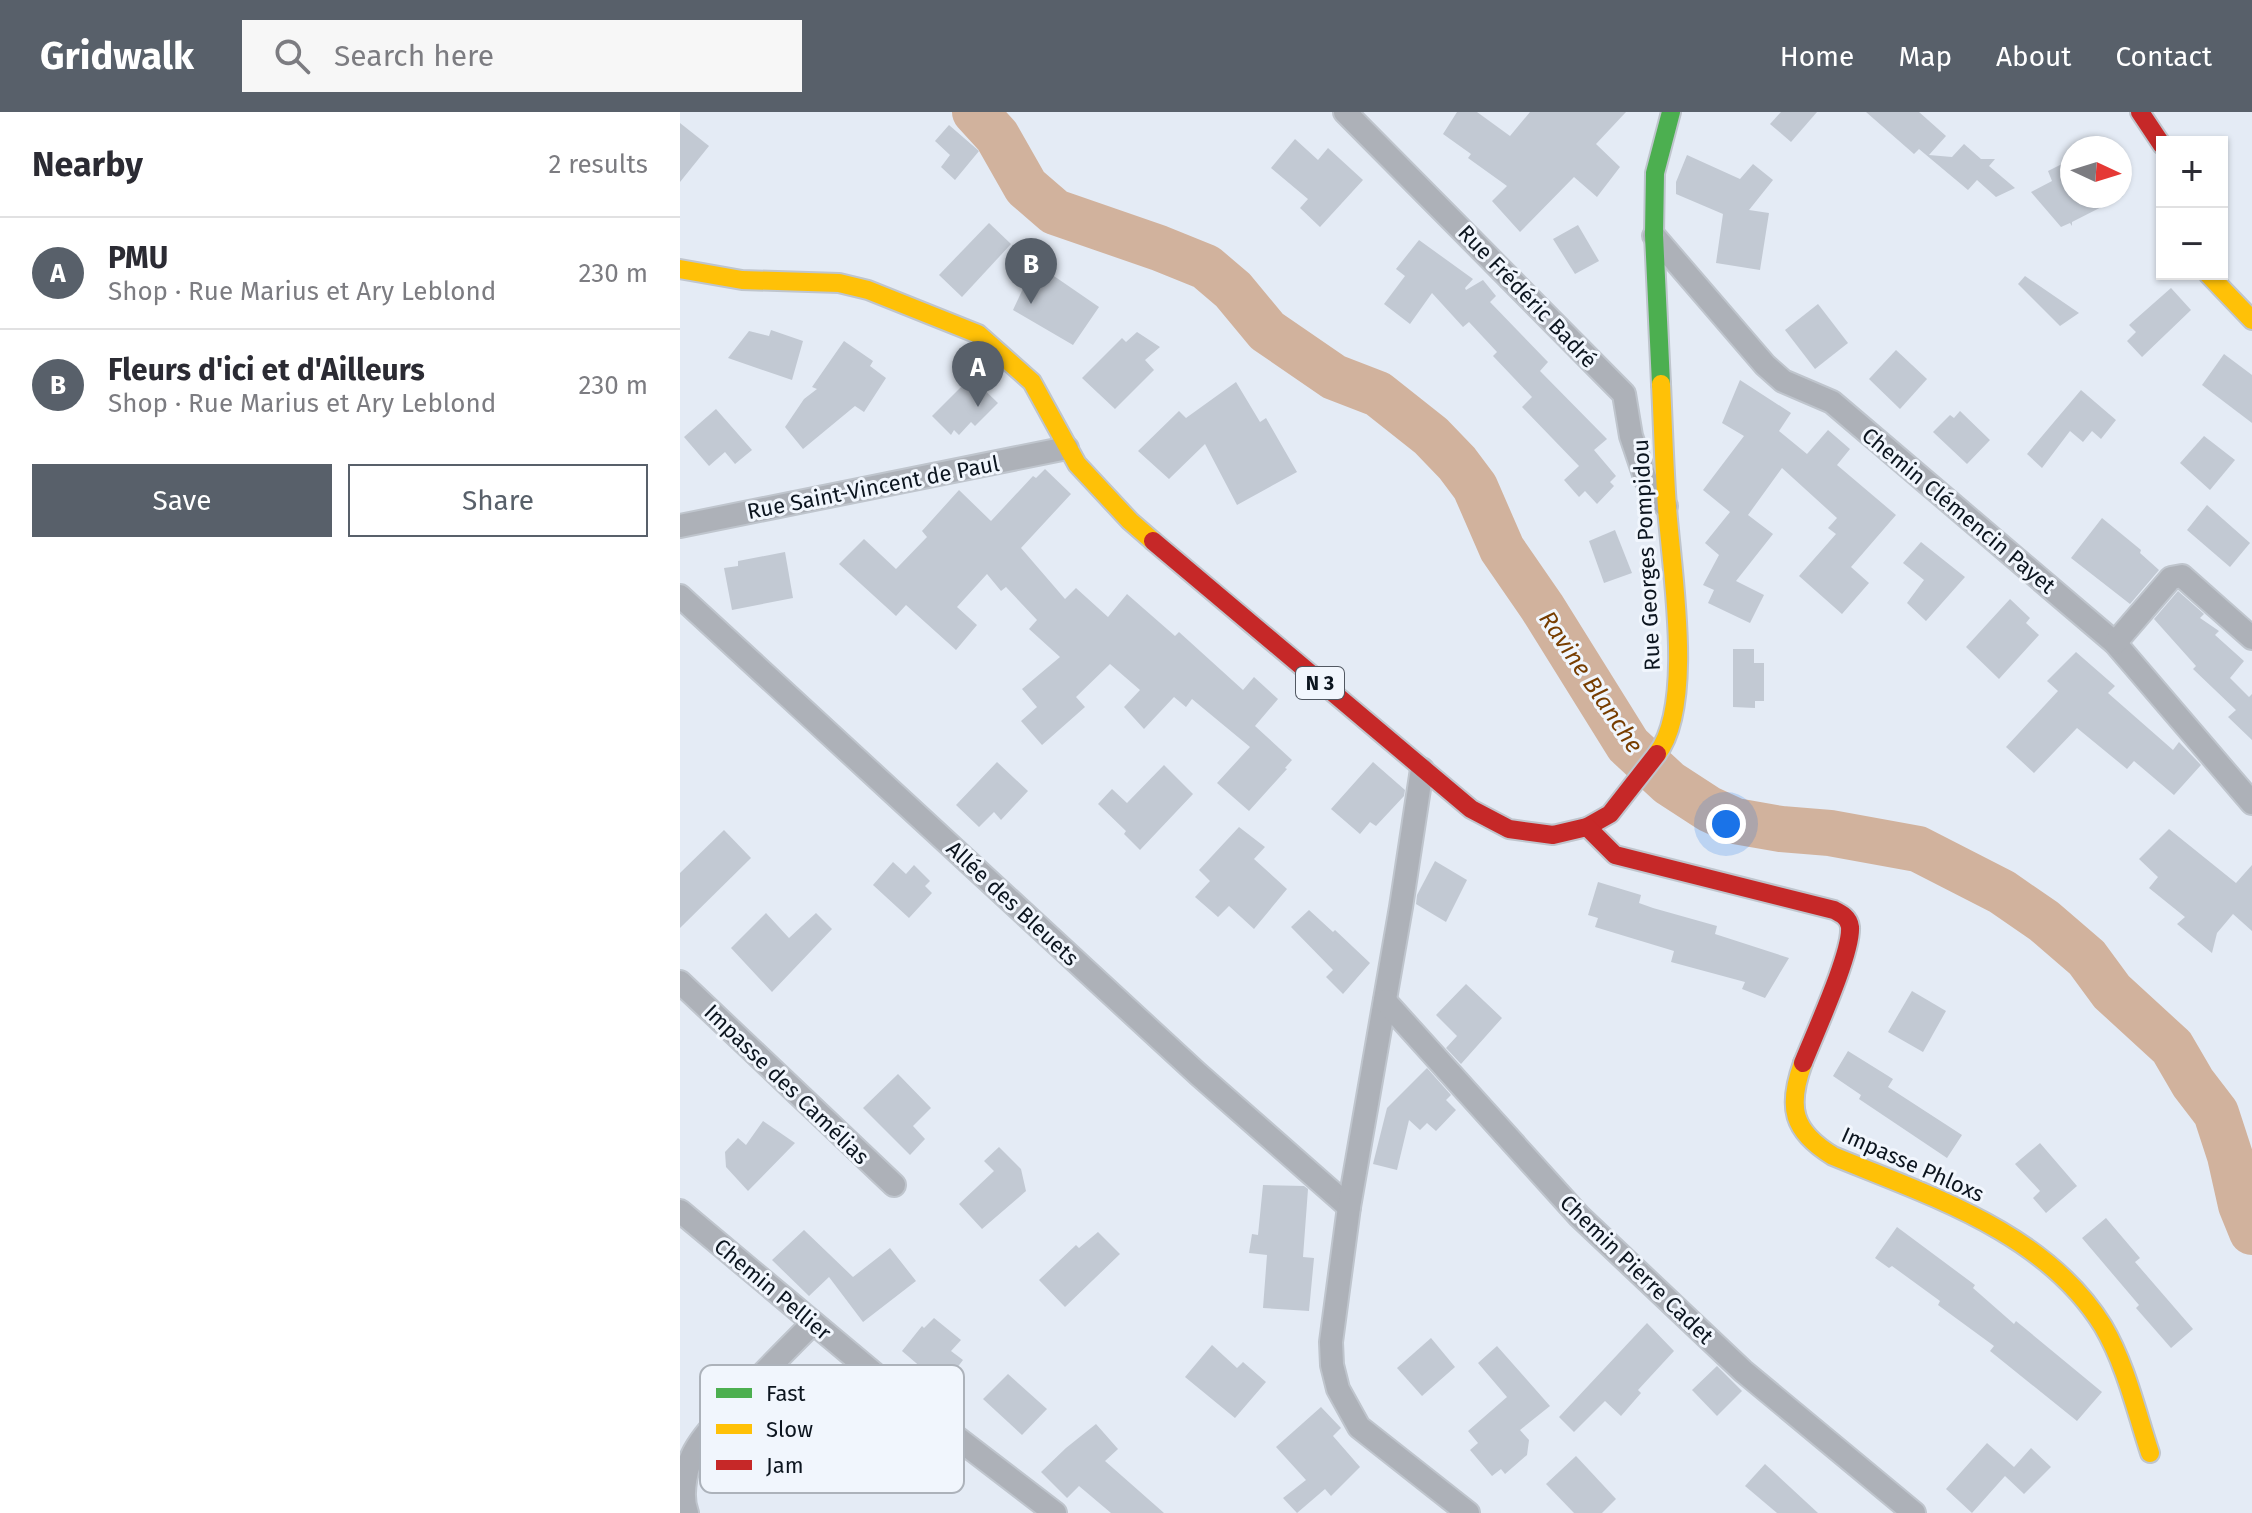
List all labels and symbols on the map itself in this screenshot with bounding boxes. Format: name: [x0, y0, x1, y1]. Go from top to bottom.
north arrow: [2060, 136, 2132, 208]
street label: Rue Frédéric Badré: [1453, 219, 1603, 373]
pin: B: [1005, 238, 1057, 304]
pin: A: [952, 341, 1004, 407]
street label: Chemin Clémencin Payet: [1856, 422, 2061, 599]
street label: Rue Georges Pompidou: [1627, 438, 1666, 671]
street label: Rue Saint-Vincent de Paul: [745, 450, 1001, 525]
water label: Ravine Blanche: [1533, 606, 1649, 758]
road number: N 3: [1296, 667, 1344, 699]
your location: [1706, 804, 1746, 844]
street label: Allée des Bleuets: [941, 835, 1084, 972]
street label: Impasse des Camélias: [699, 999, 875, 1170]
street label: Impasse Phloxs: [1837, 1121, 1988, 1208]
street label: Chemin Pierre Cadet: [1554, 1189, 1719, 1350]
street label: Chemin Pellier: [709, 1233, 837, 1346]
legend: [700, 1365, 964, 1493]
text: Fast: [766, 1380, 806, 1407]
text: Slow: [766, 1416, 813, 1443]
text: Jam: [766, 1452, 804, 1479]

